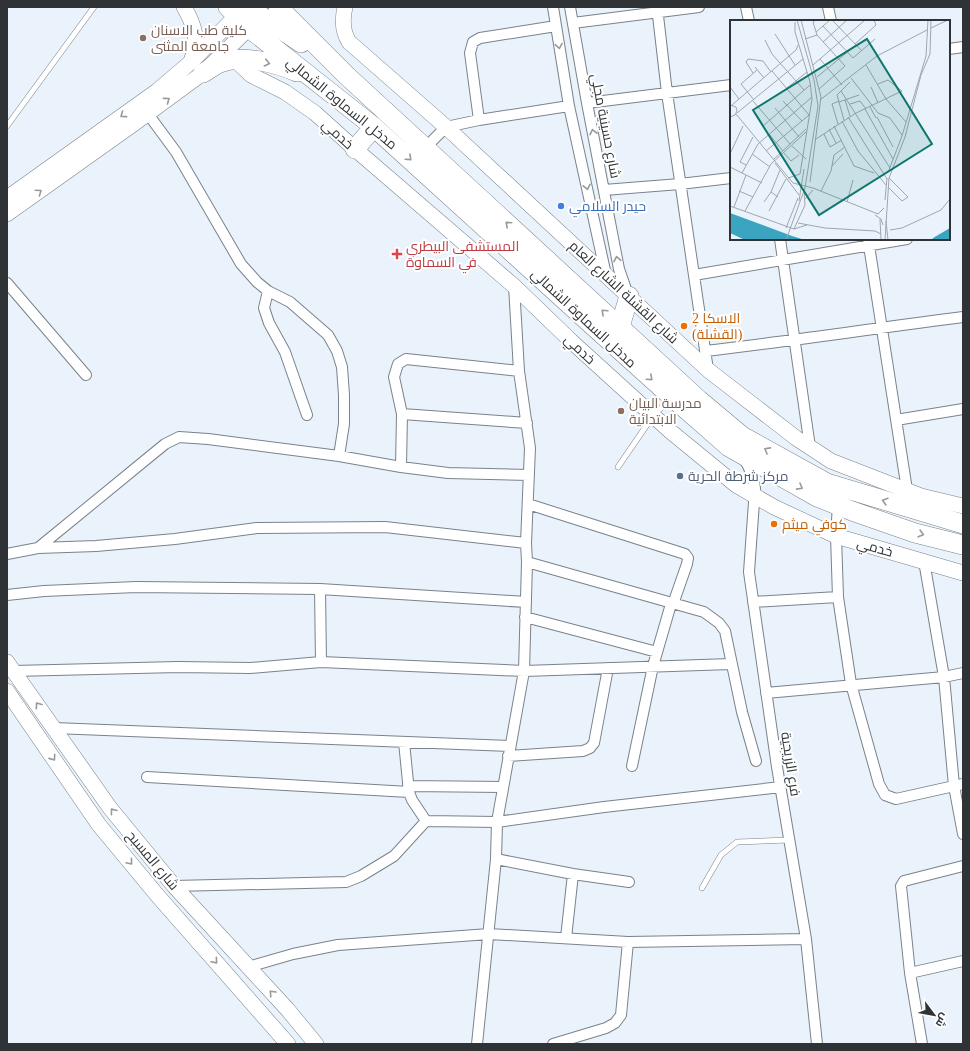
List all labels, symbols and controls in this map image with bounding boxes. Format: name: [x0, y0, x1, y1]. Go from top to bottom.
inset map: [730, 20, 950, 240]
place label: كلية طب الاسنان جامعة المثنى: [151, 23, 247, 54]
marker: كلية طب الاسنان جامعة المثنى: [138, 33, 148, 43]
one-way arrow: [554, 42, 563, 49]
street label: مدخل السماوة الشمالي: [281, 54, 400, 156]
one-way arrow: [264, 58, 270, 66]
street label: شارع حسينية مجلي: [584, 72, 623, 181]
one-way arrow: [163, 97, 170, 104]
one-way arrow: [120, 110, 127, 118]
street label: خدمي: [316, 117, 356, 155]
one-way arrow: [589, 128, 597, 135]
one-way arrow: [404, 154, 412, 161]
one-way arrow: [582, 184, 590, 190]
one-way arrow: [35, 189, 42, 197]
place label: حيدر السلامي: [569, 199, 646, 218]
marker: حيدر السلامي: [556, 201, 566, 211]
one-way arrow: [505, 221, 513, 229]
street label: شارع القشلة الشارع العام: [565, 238, 681, 348]
place label: المستشفى البيطري في السماوة: [406, 239, 519, 274]
marker: المستشفى البيطري في السماوة: [391, 248, 403, 260]
one-way arrow: [614, 256, 622, 262]
street label: مدخل السماوة الشمالي: [526, 266, 639, 374]
one-way arrow: [601, 309, 609, 317]
place label: الاسكا 2 (القشلة): [692, 311, 743, 343]
marker: الاسكا 2 (القشلة): [679, 321, 689, 331]
street label: خدمي: [558, 331, 598, 370]
one-way arrow: [645, 373, 653, 380]
place label: مدرسة البيان الابتدائية: [629, 396, 702, 427]
marker: مدرسة البيان الابتدائية: [616, 406, 626, 416]
one-way arrow: [763, 447, 771, 454]
place label: مركز شرطة الحرية: [688, 469, 788, 484]
marker: مركز شرطة الحرية: [675, 471, 685, 481]
one-way arrow: [796, 482, 803, 489]
one-way arrow: [882, 497, 889, 506]
place label: كوفي ميثم: [782, 517, 847, 536]
marker: كوفي ميثم: [769, 519, 779, 529]
one-way arrow: [917, 529, 924, 538]
street label: خدمي: [854, 535, 895, 564]
one-way arrow: [36, 703, 43, 710]
street label: فرع الزريجية: [777, 731, 803, 797]
one-way arrow: [48, 754, 56, 761]
one-way arrow: [111, 809, 118, 816]
street label: شارع المسبح: [123, 828, 182, 894]
one-way arrow: [126, 858, 133, 865]
one-way arrow: [211, 956, 218, 963]
one-way arrow: [270, 990, 277, 998]
north arrow: [914, 995, 954, 1035]
text: ش: [933, 1011, 951, 1029]

